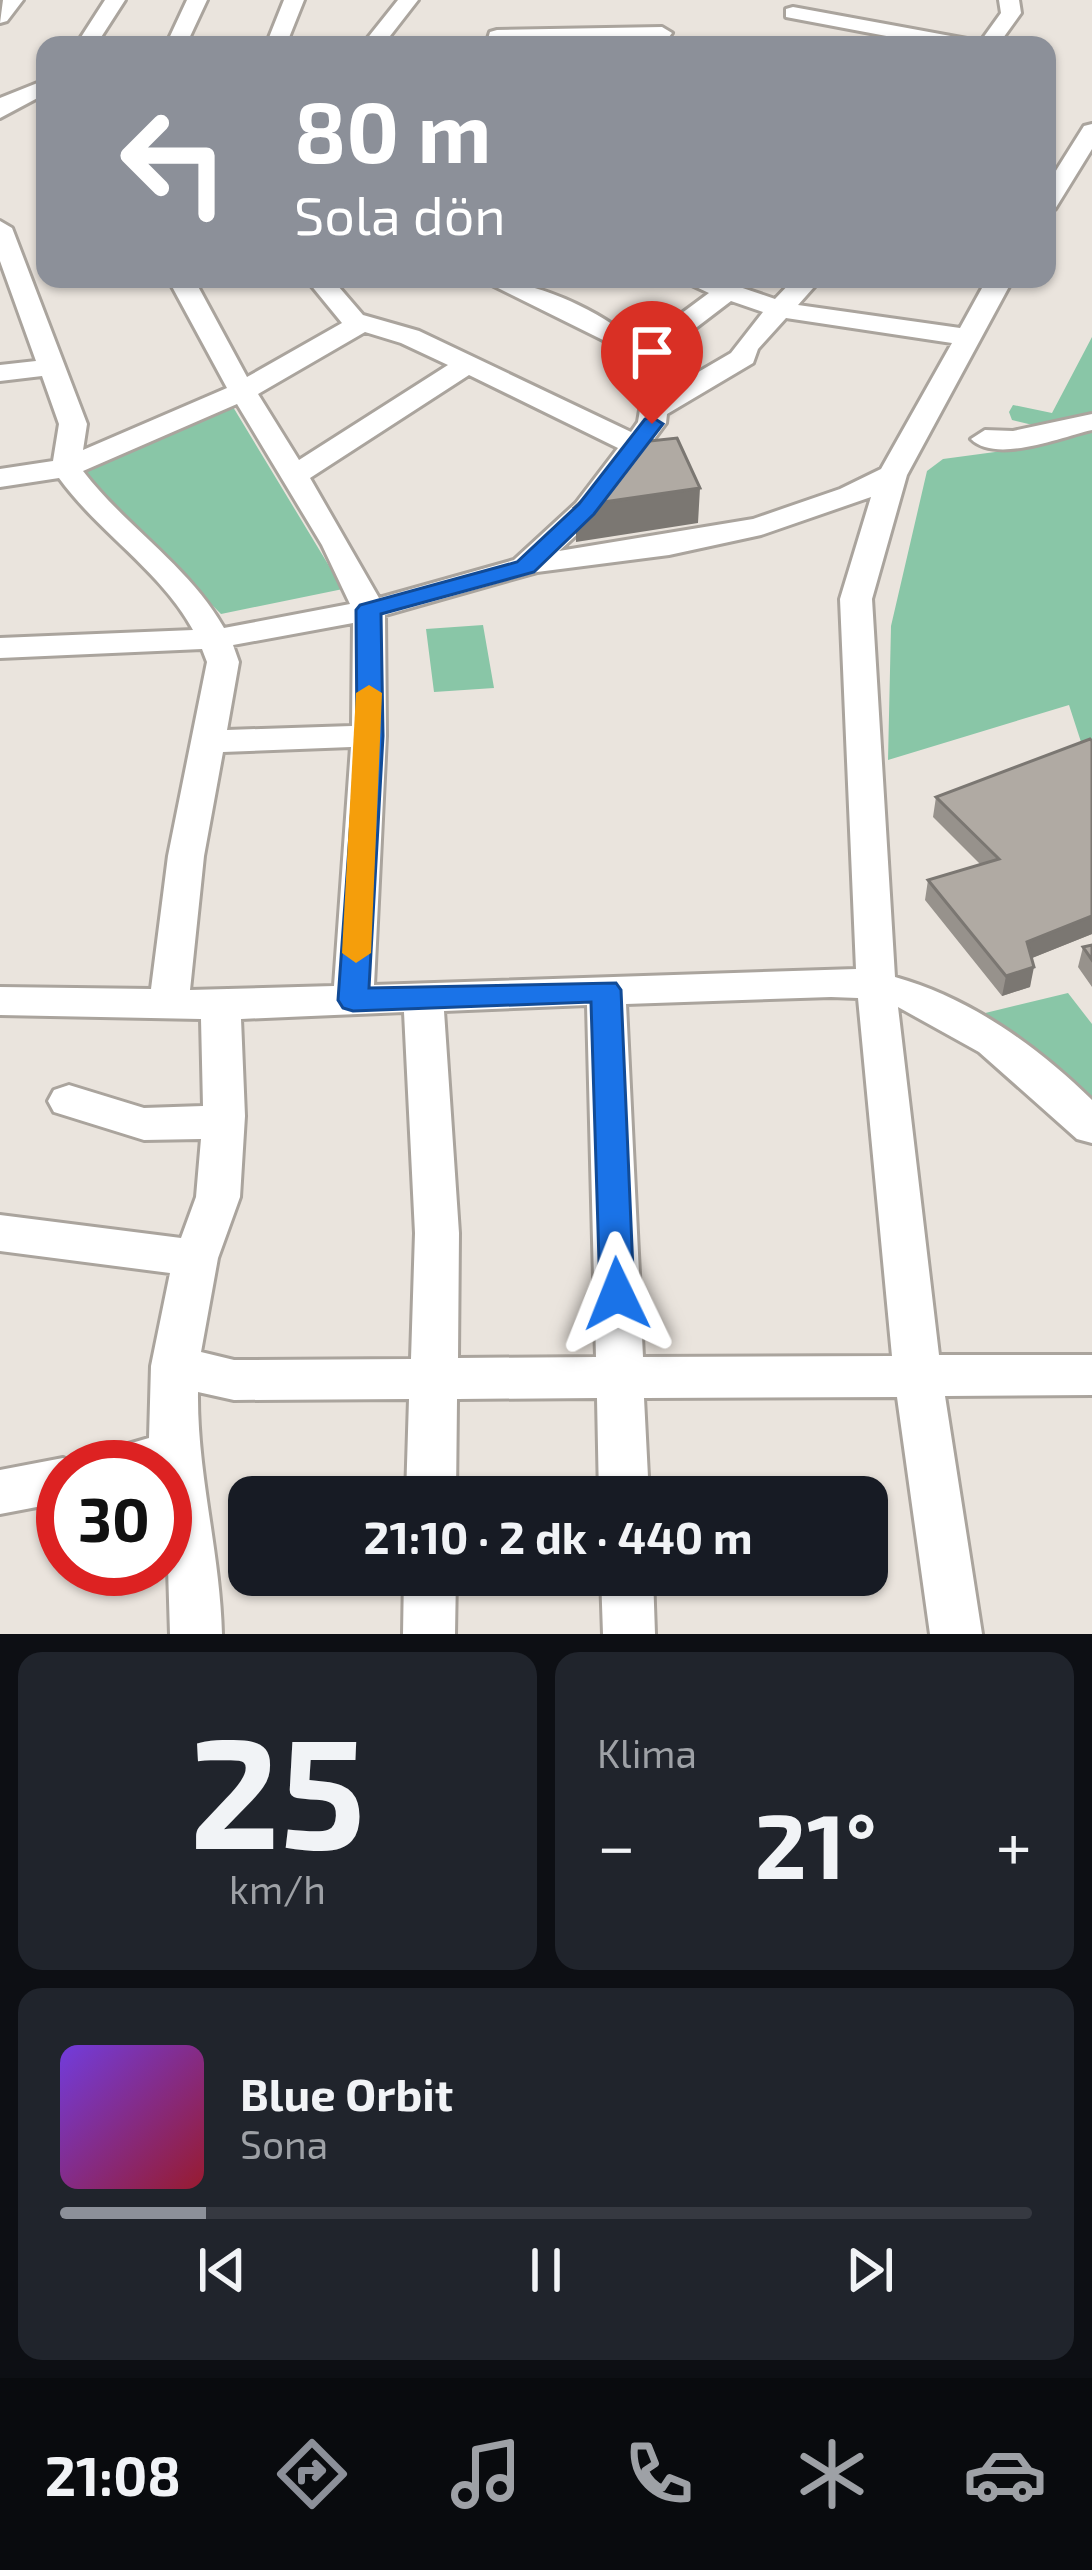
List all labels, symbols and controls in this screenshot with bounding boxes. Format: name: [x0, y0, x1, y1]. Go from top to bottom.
text: 80 m: [294, 79, 491, 180]
icon: left: [96, 84, 252, 240]
text: Sola dön: [294, 181, 506, 246]
pin: [601, 301, 703, 424]
icon: arrive: [619, 319, 685, 385]
position arrow: [554, 1231, 680, 1357]
speed limit sign: 30: [36, 1440, 192, 1596]
text: 21:10 · 2 dk · 440 m: [363, 1509, 753, 1563]
text: 25: [189, 1693, 366, 1880]
text: Klima: [597, 1729, 697, 1776]
text: 21°: [755, 1789, 877, 1897]
text: −: [597, 1804, 636, 1883]
text: +: [996, 1804, 1032, 1883]
text: km/h: [229, 1865, 326, 1912]
text: Blue Orbit: [240, 2066, 453, 2120]
text: Sona: [240, 2120, 328, 2167]
icon: previous: [189, 2237, 255, 2303]
icon: pause: [513, 2237, 579, 2303]
icon: next: [837, 2237, 903, 2303]
icon: directions: [270, 2432, 354, 2516]
icon: music: [444, 2432, 528, 2516]
icon: phone: [617, 2432, 701, 2516]
icon: climate: [790, 2432, 874, 2516]
icon: car: [963, 2432, 1047, 2516]
text: 21:08: [45, 2442, 181, 2507]

